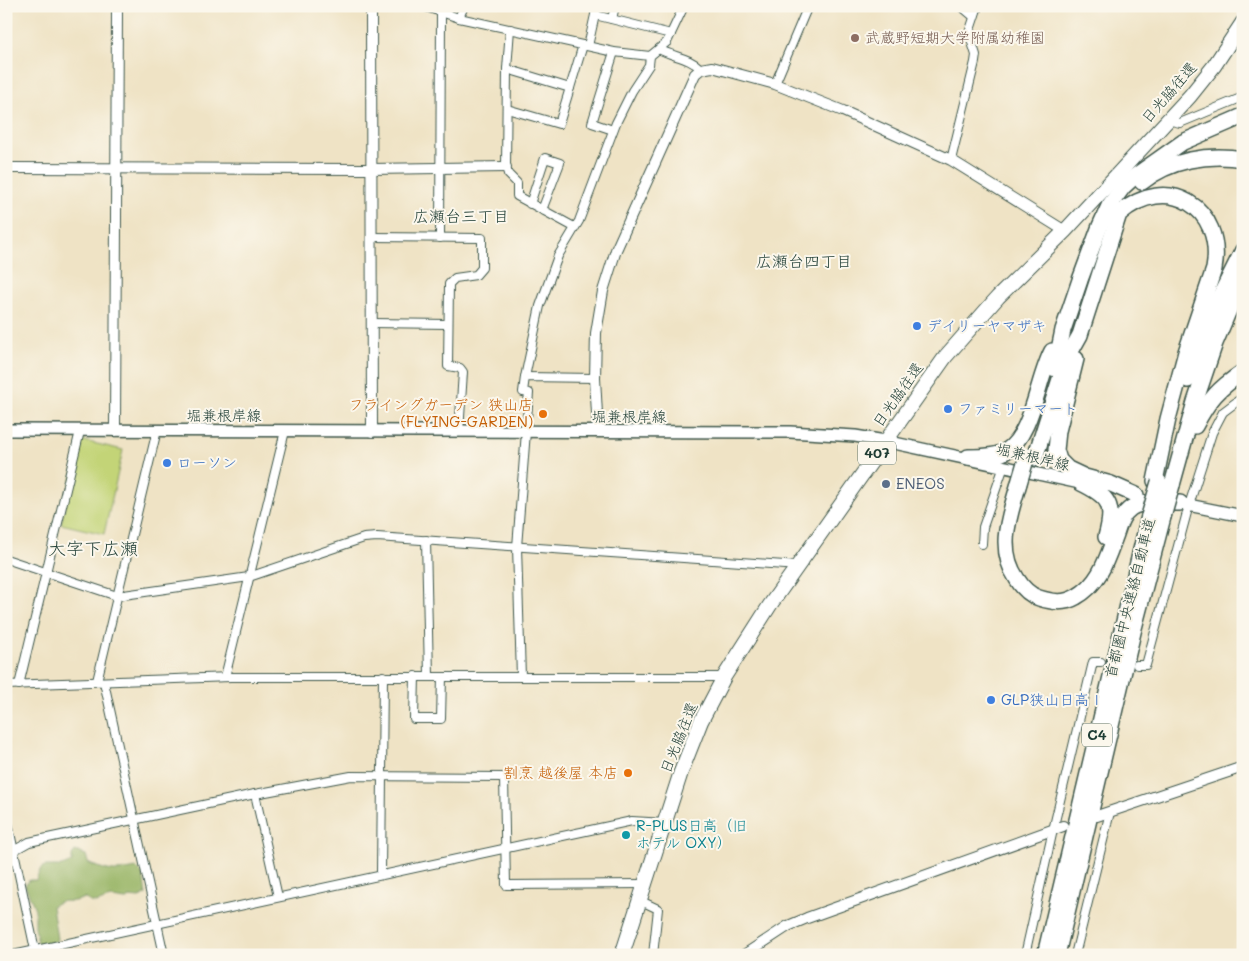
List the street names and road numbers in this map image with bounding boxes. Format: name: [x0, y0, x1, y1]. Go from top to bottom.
street label: 日光脇往還: [1136, 57, 1200, 127]
street label: 日光脇往還: [867, 358, 927, 431]
street label: 堀兼根岸線: [186, 405, 262, 425]
street label: 堀兼根岸線: [591, 406, 667, 426]
street label: 堀兼根岸線: [994, 438, 1072, 474]
road number: 407: [858, 442, 896, 464]
street label: 首都圏中央連絡自動車道: [1099, 515, 1159, 680]
street label: 日光脇往還: [655, 699, 701, 776]
road number: C4: [1082, 724, 1112, 746]

